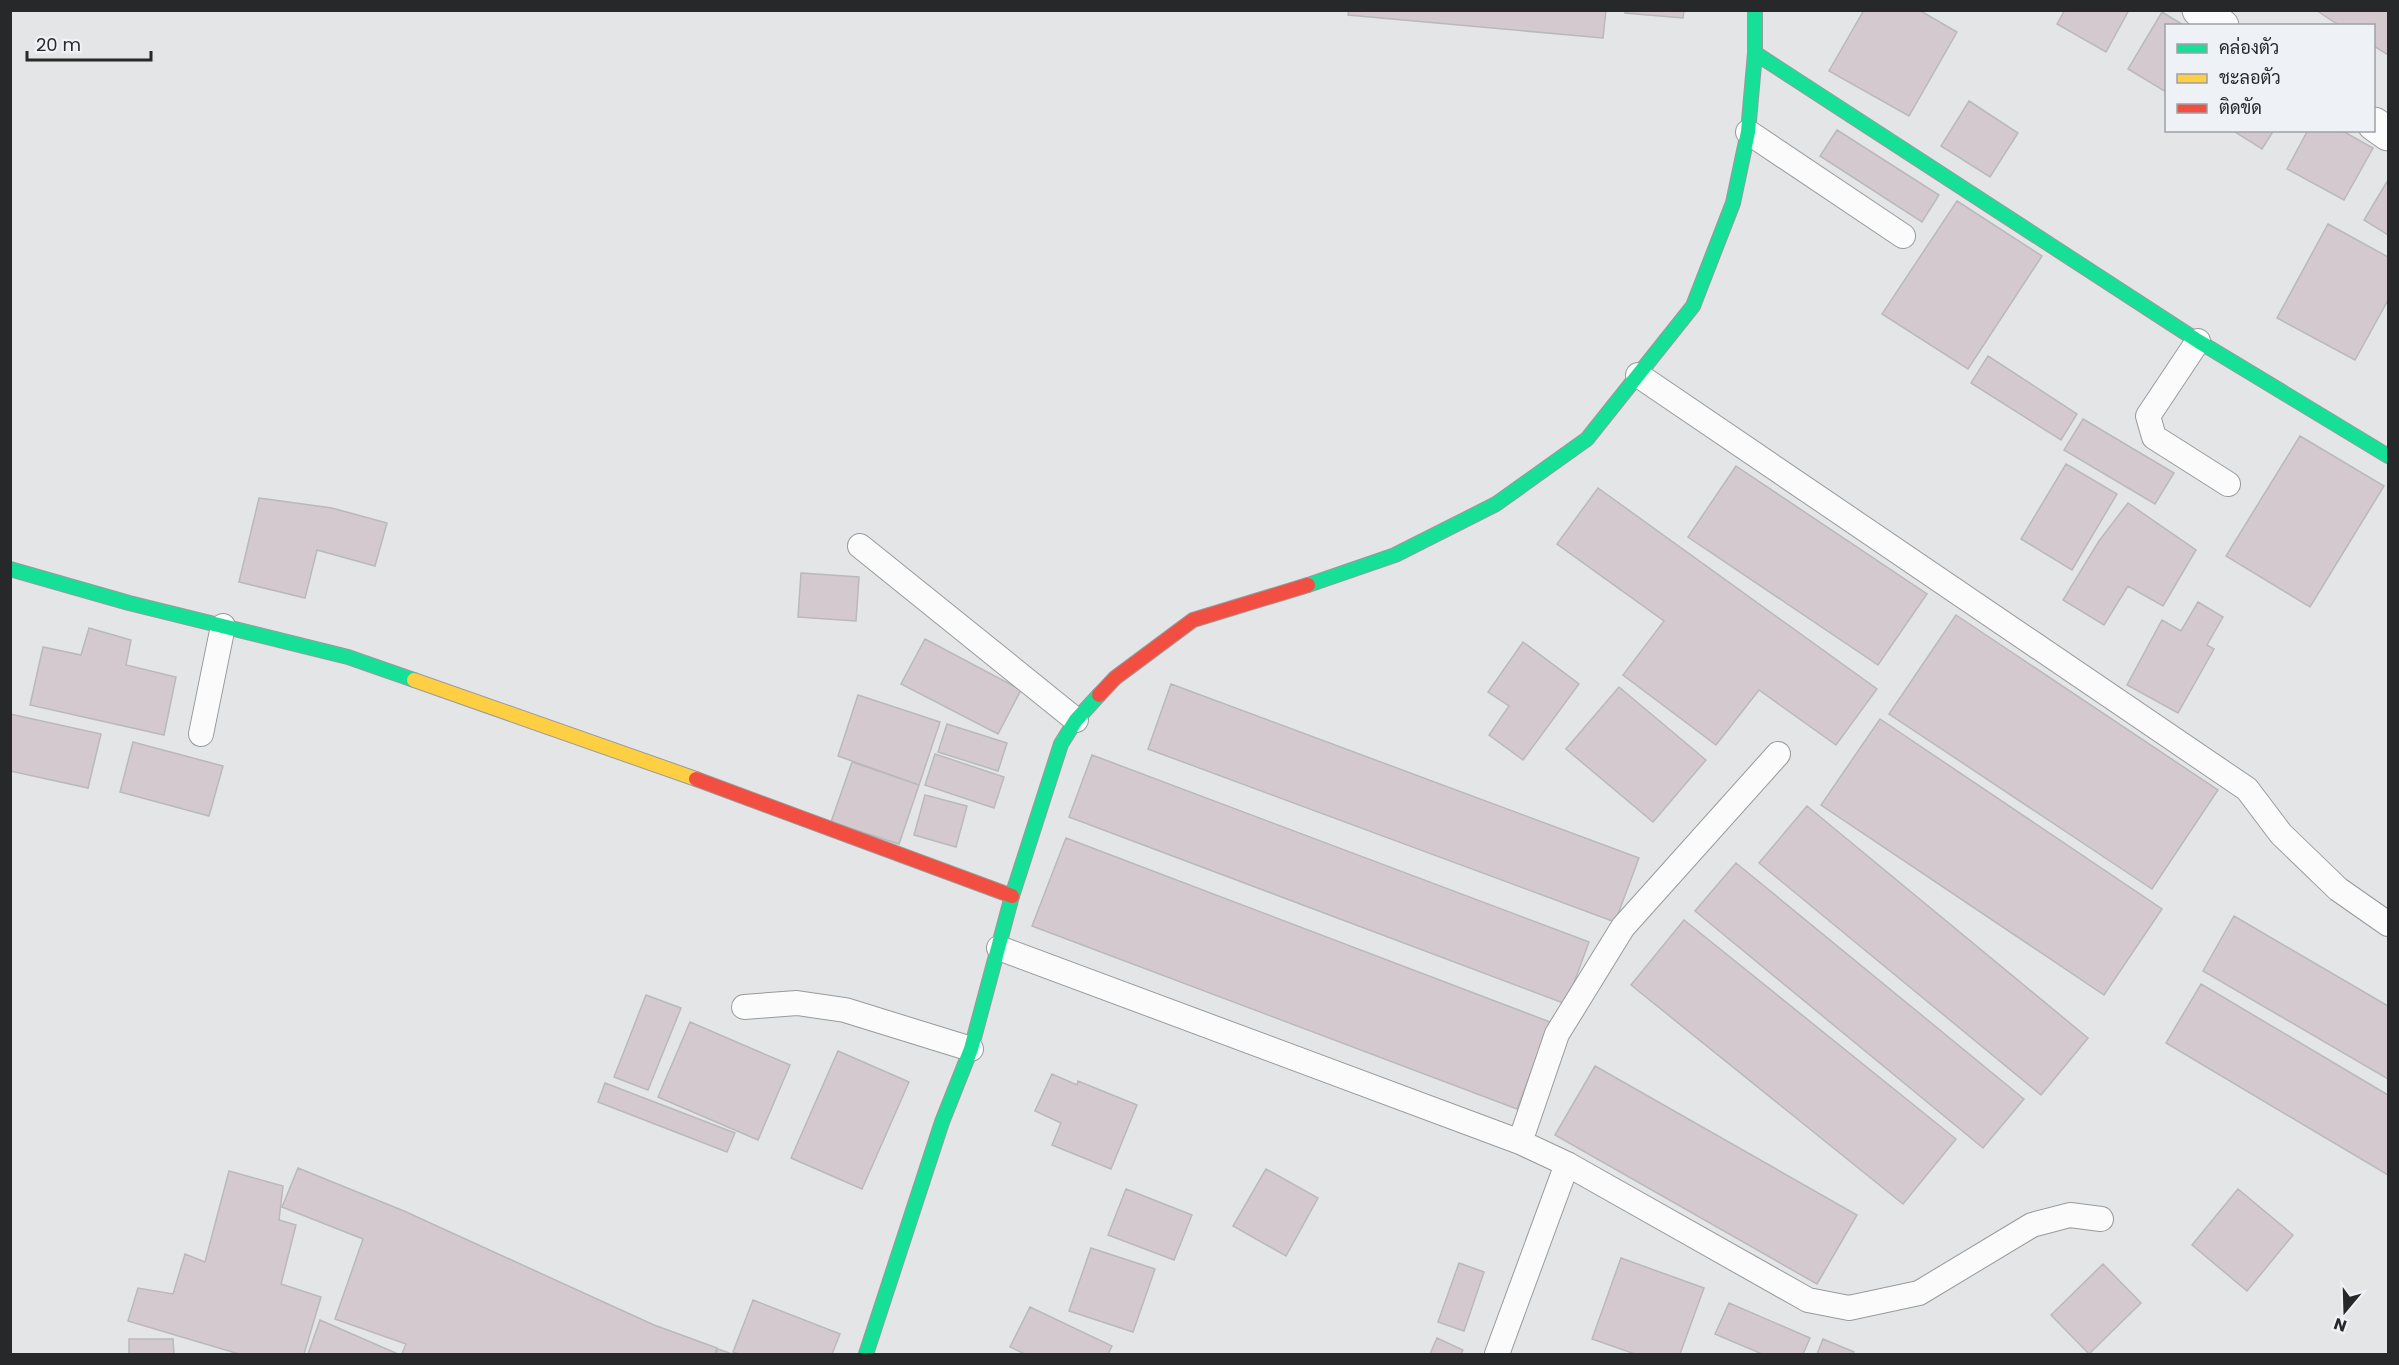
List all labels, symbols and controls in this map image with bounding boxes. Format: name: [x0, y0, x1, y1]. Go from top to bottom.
scale bar: [27, 24, 152, 62]
legend: [2165, 24, 2375, 132]
text: 20 m: [36, 32, 81, 57]
text: คล่องตัว: [2219, 35, 2279, 60]
text: ชะลอตัว: [2219, 65, 2281, 90]
text: ติดขัด: [2219, 95, 2262, 120]
north arrow: [2315, 1281, 2375, 1341]
text: N: [2331, 1312, 2350, 1338]

